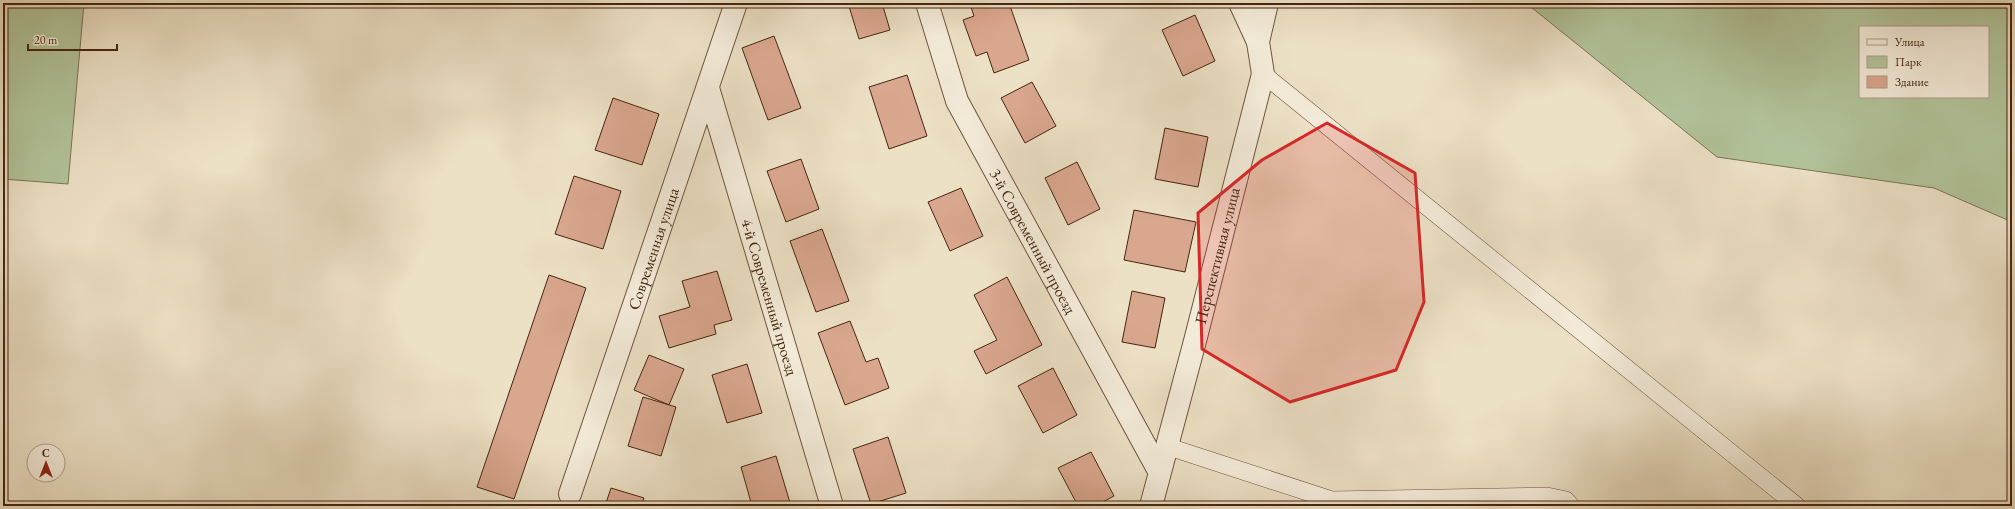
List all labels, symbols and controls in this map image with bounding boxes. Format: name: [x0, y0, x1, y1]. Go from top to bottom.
scale bar: [28, 26, 117, 52]
legend: [1859, 26, 1989, 98]
text: 20 m: [34, 32, 58, 48]
text: Улица: [1894, 34, 1925, 50]
text: Парк: [1895, 54, 1922, 70]
text: Здание: [1895, 74, 1929, 90]
street label: 3-й Современный проезд: [985, 165, 1081, 318]
street label: Современная улица: [623, 184, 684, 313]
street label: Перспективная улица: [1190, 184, 1245, 326]
street label: 4-й Современный проезд: [736, 216, 803, 379]
north arrow: [26, 443, 66, 483]
text: С: [42, 446, 50, 460]

